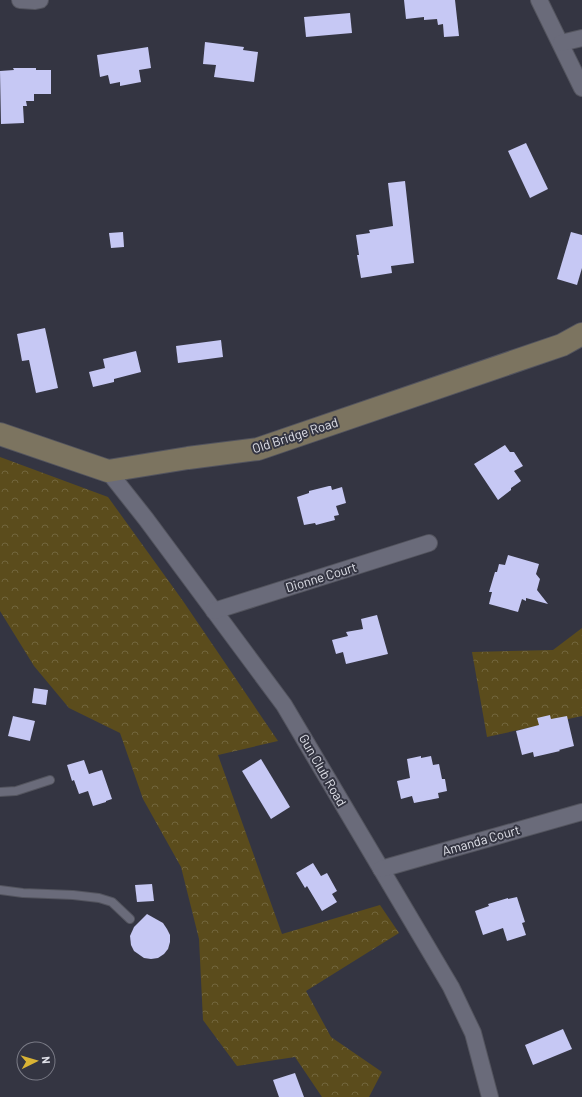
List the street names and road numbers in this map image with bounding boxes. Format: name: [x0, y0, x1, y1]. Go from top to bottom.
street label: Old Bridge Road: [250, 414, 340, 456]
street label: Dionne Court: [284, 559, 358, 595]
street label: Gun Club Road: [296, 731, 350, 809]
street label: Amanda Court: [440, 821, 522, 859]

